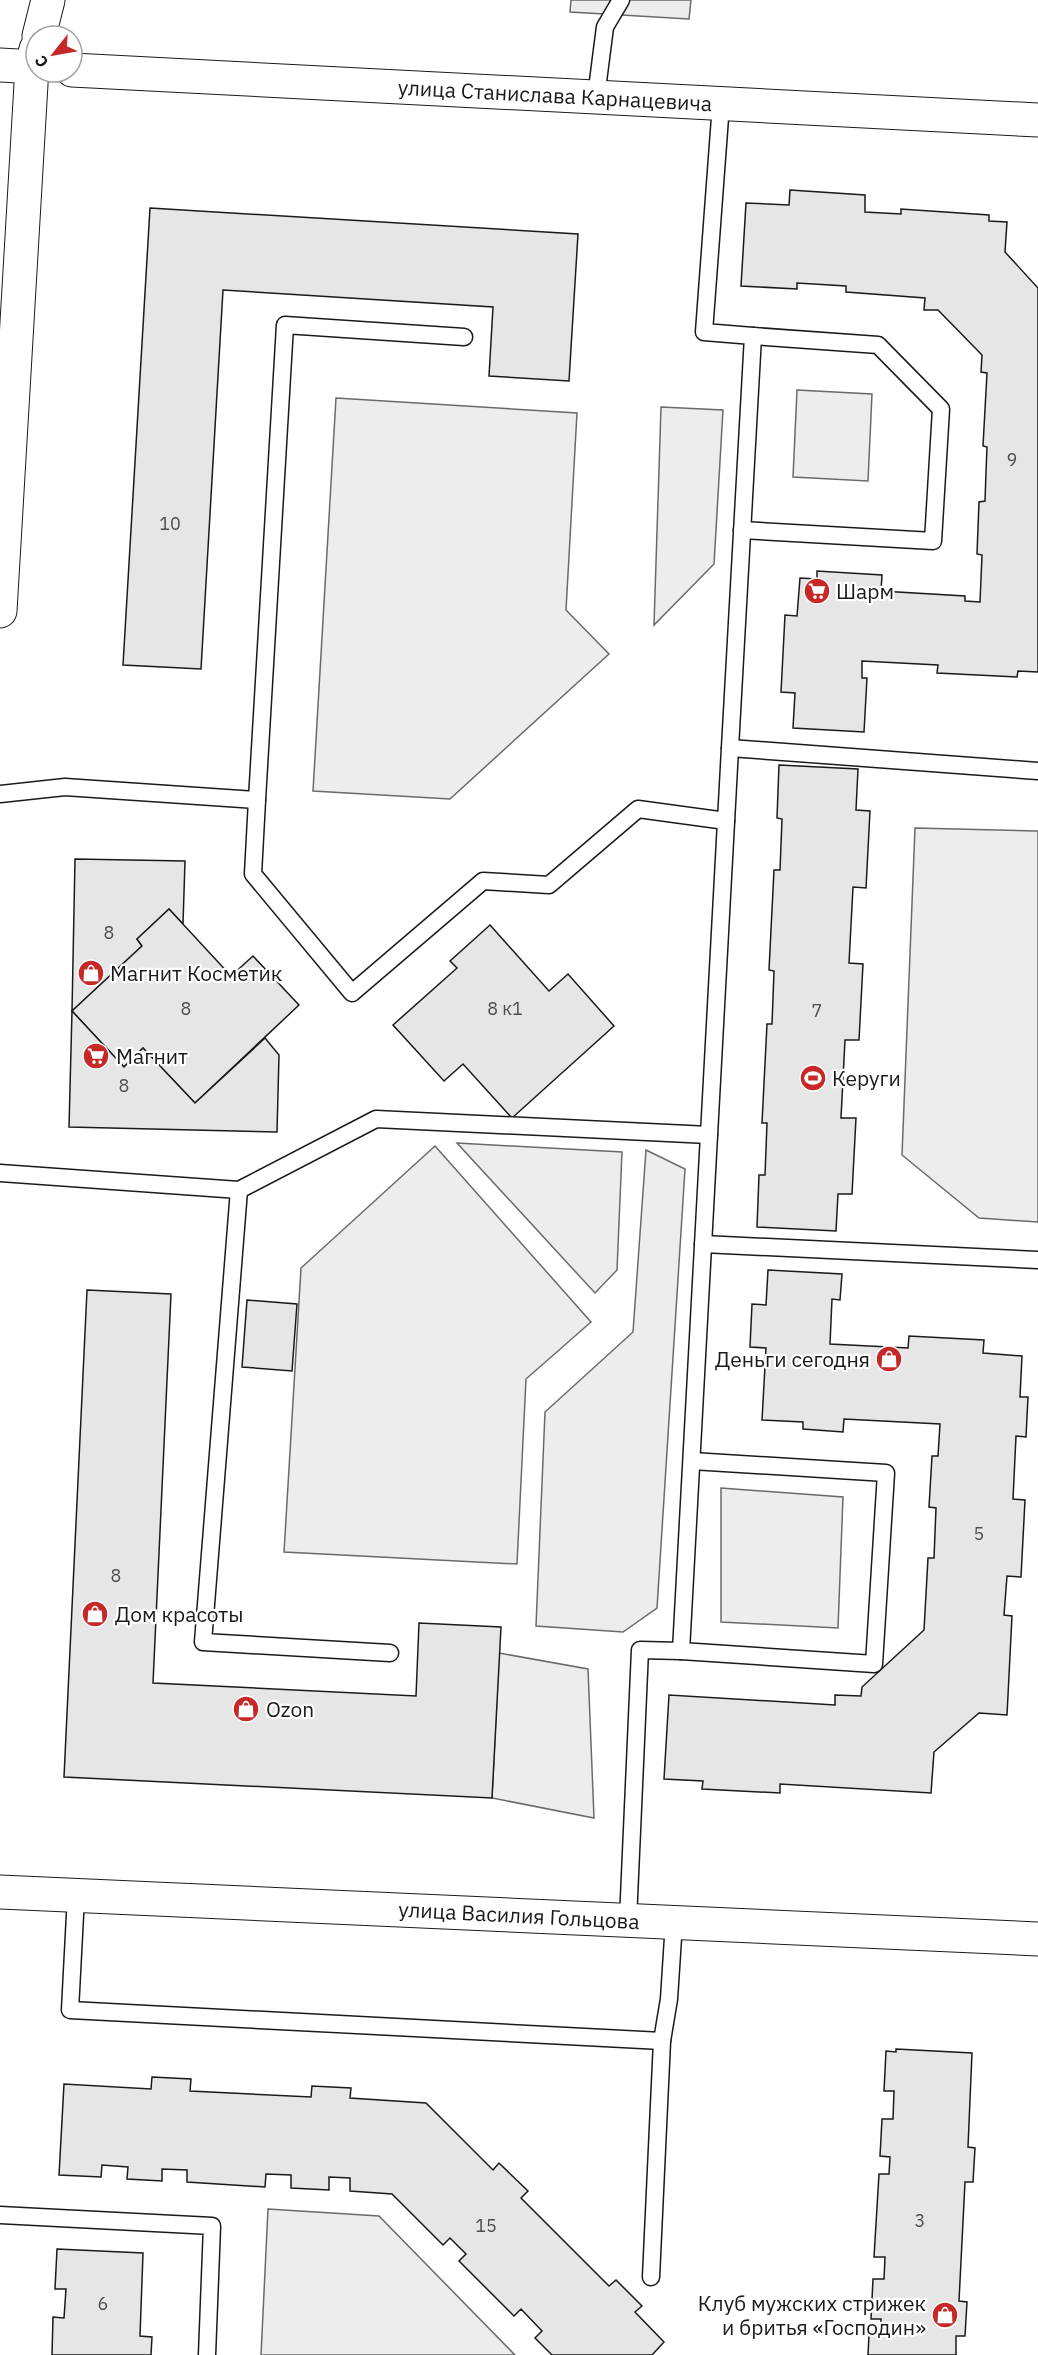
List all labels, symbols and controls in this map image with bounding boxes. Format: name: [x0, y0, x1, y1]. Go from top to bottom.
north arrow: [24, 24, 84, 84]
text: С: [30, 52, 52, 71]
street label: улица Станислава Карнацевича: [397, 73, 713, 117]
house number: 9: [1007, 448, 1017, 471]
house number: 10: [159, 512, 181, 535]
supermarket icon: Шарм: [802, 576, 832, 606]
place label: Шарм: [836, 577, 894, 605]
house number: 8: [104, 921, 114, 944]
shop icon: Магнит Косметик: [76, 958, 106, 988]
place label: Магнит Косметик: [110, 959, 282, 987]
house number: 8: [181, 997, 191, 1020]
house number: 8 к1: [487, 997, 523, 1020]
house number: 7: [812, 999, 822, 1022]
supermarket icon: Магнит: [81, 1041, 111, 1071]
place label: Магнит: [116, 1042, 188, 1070]
sports icon: Керуги: [798, 1063, 828, 1093]
place label: Керуги: [832, 1064, 901, 1092]
house number: 8: [119, 1074, 129, 1097]
shop icon: Деньги сегодня: [874, 1344, 904, 1374]
place label: Деньги сегодня: [715, 1345, 870, 1373]
house number: 5: [974, 1522, 984, 1545]
house number: 8: [111, 1564, 121, 1587]
shop icon: Дом красоты: [80, 1599, 110, 1629]
place label: Дом красоты: [115, 1600, 243, 1628]
shop icon: Ozon: [231, 1694, 261, 1724]
place label: Ozon: [266, 1695, 314, 1723]
street label: улица Василия Гольцова: [398, 1895, 640, 1935]
house number: 3: [915, 2209, 925, 2232]
house number: 15: [475, 2214, 497, 2237]
place label: Клуб мужских стрижек и бритья «Господин»: [698, 2289, 926, 2341]
house number: 6: [98, 2292, 108, 2315]
shop icon: Клуб мужских стрижек и бритья «Господин»: [930, 2300, 960, 2330]

